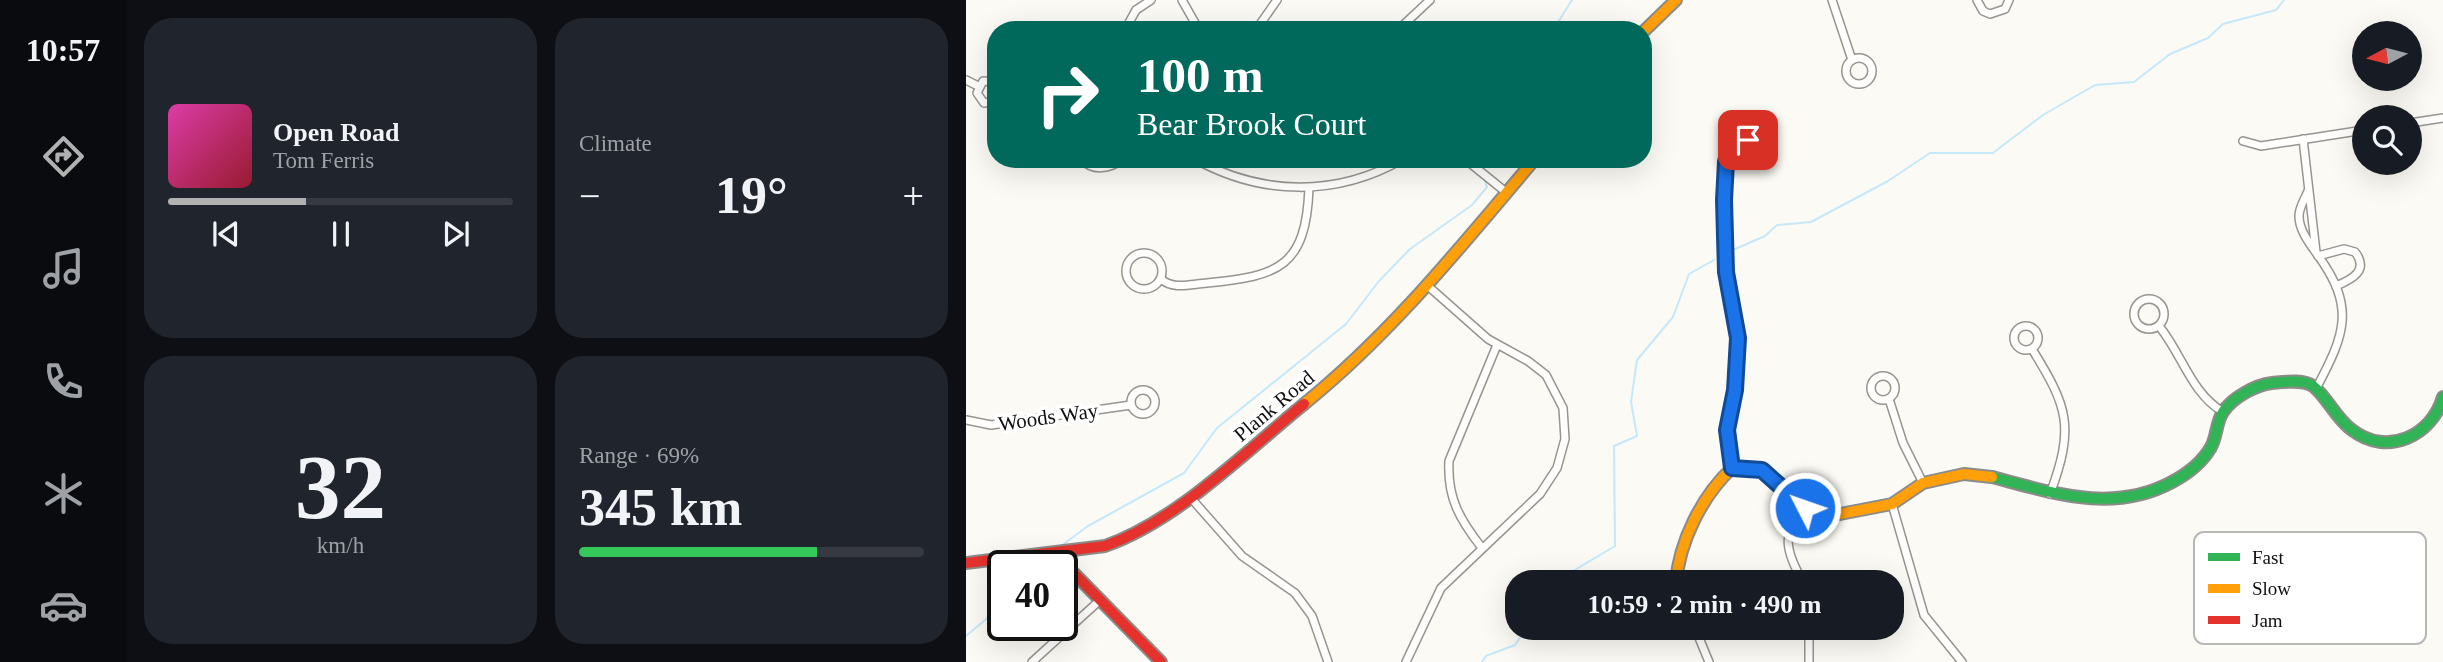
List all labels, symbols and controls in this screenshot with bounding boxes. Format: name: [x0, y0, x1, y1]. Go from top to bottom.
north arrow: [2352, 21, 2422, 91]
map controls: [2352, 21, 2422, 175]
text: 10:57: [26, 32, 100, 68]
text: 100 m: [1137, 48, 1264, 103]
icon: right: [1022, 49, 1113, 140]
button: search: [2352, 105, 2422, 175]
text: Bear Brook Court: [1137, 106, 1366, 142]
pin: [1718, 110, 1778, 170]
text: Open Road: [273, 118, 399, 147]
icon: arrive: [1729, 121, 1767, 159]
text: Climate: [579, 131, 652, 156]
icon: directions: [39, 132, 88, 181]
text: Tom Ferris: [273, 148, 374, 173]
text: 19°: [715, 167, 788, 224]
text: −: [579, 175, 600, 217]
text: +: [903, 175, 924, 217]
icon: previous: [207, 215, 245, 253]
icon: pause: [322, 215, 360, 253]
icon: next: [437, 215, 475, 253]
icon: music: [39, 244, 88, 293]
icon: phone: [39, 357, 88, 406]
street label: Plank Road: [1229, 365, 1319, 447]
street label: Woods Way: [996, 398, 1100, 436]
text: 32: [295, 437, 386, 538]
text: Range · 69%: [579, 443, 699, 468]
icon: climate: [39, 469, 88, 518]
position arrow: [1768, 471, 1842, 545]
text: 345 km: [579, 479, 742, 536]
legend: [2194, 532, 2426, 644]
text: km/h: [317, 533, 364, 558]
text: Fast: [2252, 547, 2284, 568]
speed limit sign: 40: [987, 550, 1078, 641]
text: Slow: [2252, 578, 2291, 599]
icon: car: [39, 581, 88, 630]
text: 10:59 · 2 min · 490 m: [1588, 590, 1822, 619]
text: Jam: [2252, 610, 2283, 631]

